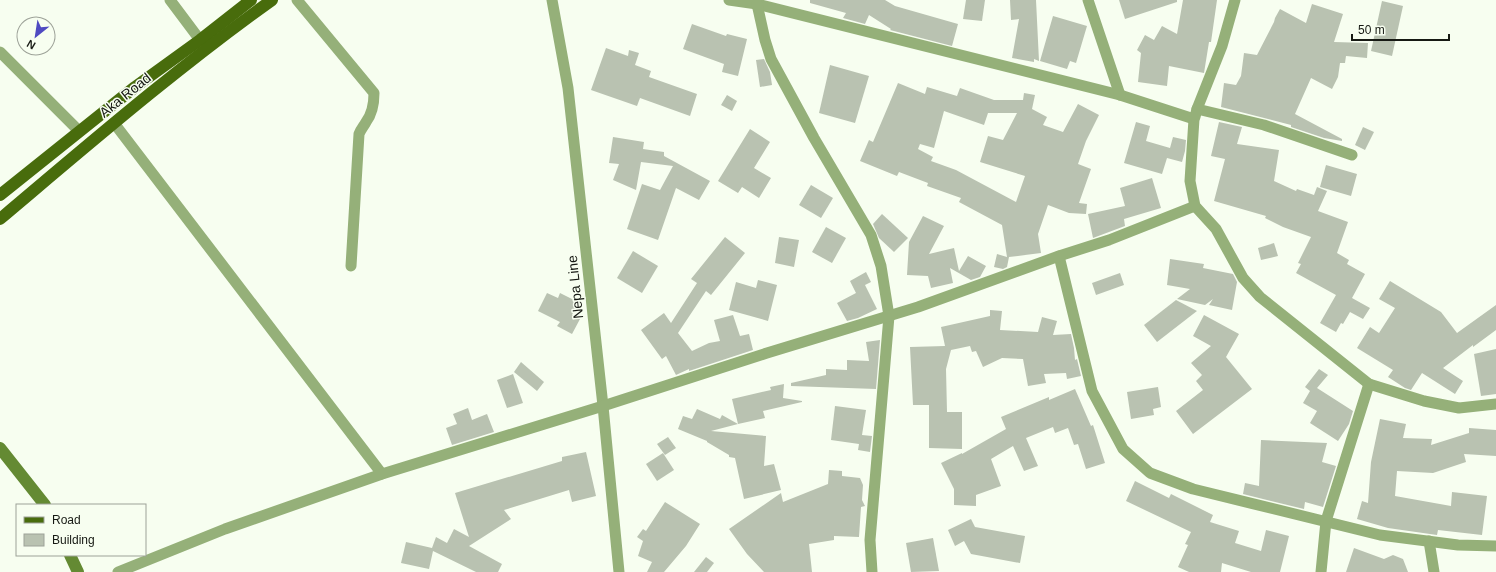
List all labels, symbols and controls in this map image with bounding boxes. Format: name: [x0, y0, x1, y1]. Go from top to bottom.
north arrow: [16, 16, 56, 56]
scale bar: [1352, 16, 1449, 42]
text: 50 m: [1358, 23, 1385, 37]
text: N: [25, 37, 37, 52]
street label: Aka Road: [96, 69, 154, 121]
street label: Nepa Line: [564, 254, 586, 320]
legend: [16, 504, 146, 556]
text: Road: [52, 513, 81, 527]
text: Building: [52, 533, 95, 547]

